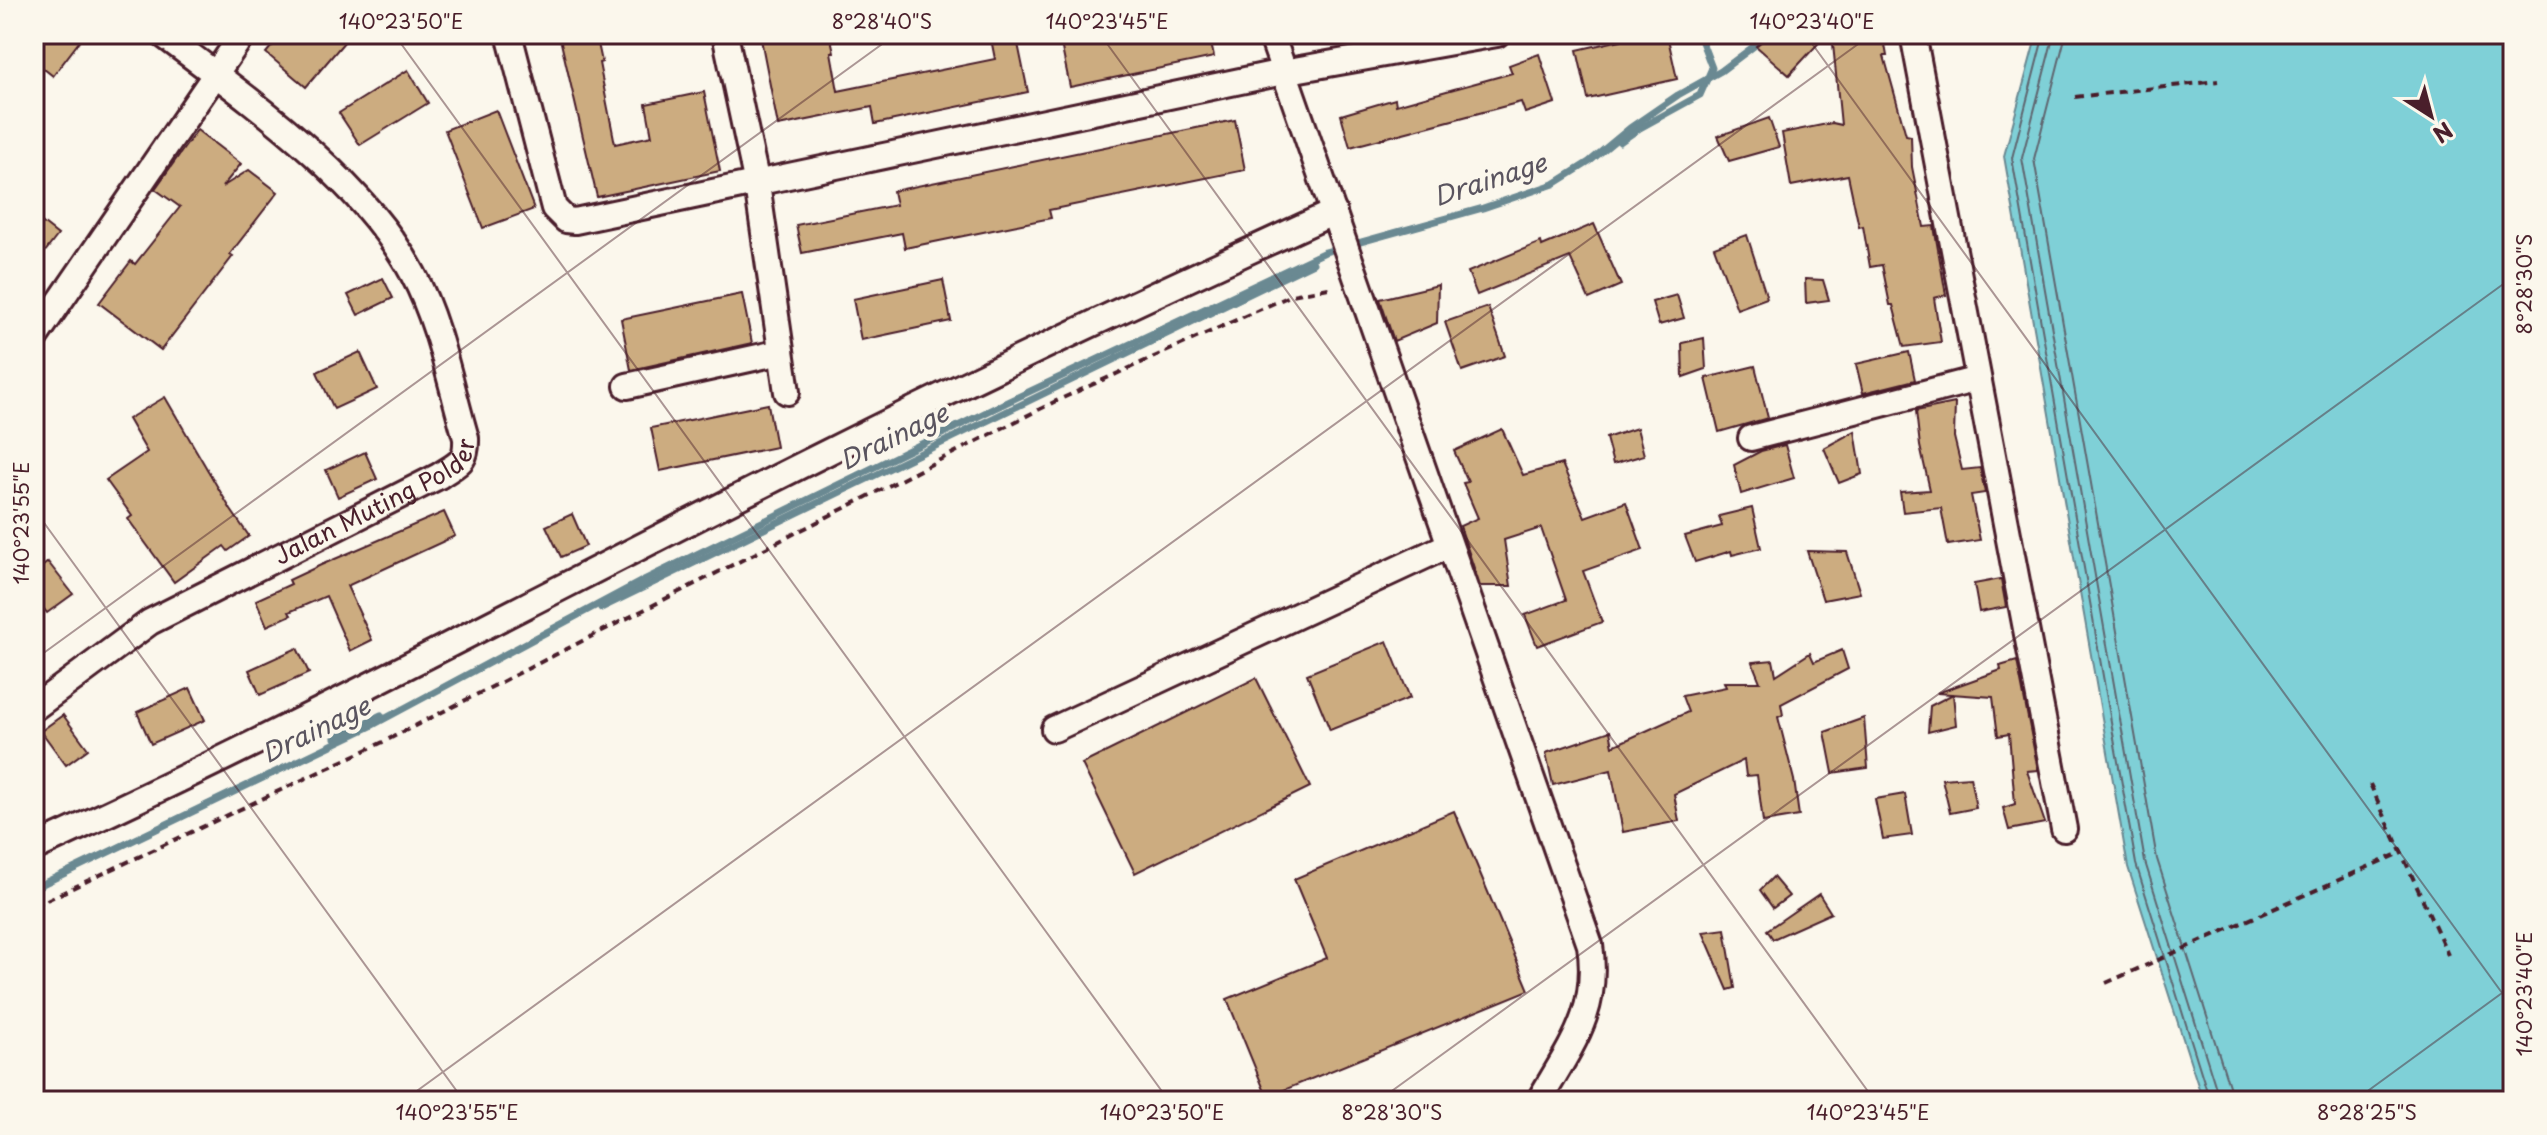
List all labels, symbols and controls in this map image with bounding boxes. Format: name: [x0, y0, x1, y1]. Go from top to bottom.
text: 140°23'50"E: [339, 6, 463, 36]
text: 8°28'40"S: [832, 6, 932, 36]
text: 140°23'45"E: [1046, 6, 1168, 36]
text: 140°23'40"E: [1749, 6, 1875, 36]
north arrow: [2391, 76, 2471, 156]
text: N: [2427, 115, 2460, 152]
water label: Drainage: [1428, 142, 1552, 215]
text: 8°28'30"S: [2509, 234, 2539, 334]
water label: Drainage: [832, 392, 955, 479]
street label: Jalan Muting Polder: [267, 438, 482, 573]
text: 140°23'55"E: [6, 461, 36, 585]
water label: Drainage: [254, 685, 377, 772]
text: 140°23'40"E: [2509, 931, 2539, 1057]
text: 140°23'55"E: [395, 1097, 519, 1127]
text: 140°23'50"E: [1100, 1097, 1224, 1127]
text: 8°28'30"S: [1342, 1097, 1442, 1127]
text: 140°23'45"E: [1807, 1097, 1929, 1127]
text: 8°28'25"S: [2317, 1097, 2417, 1127]

